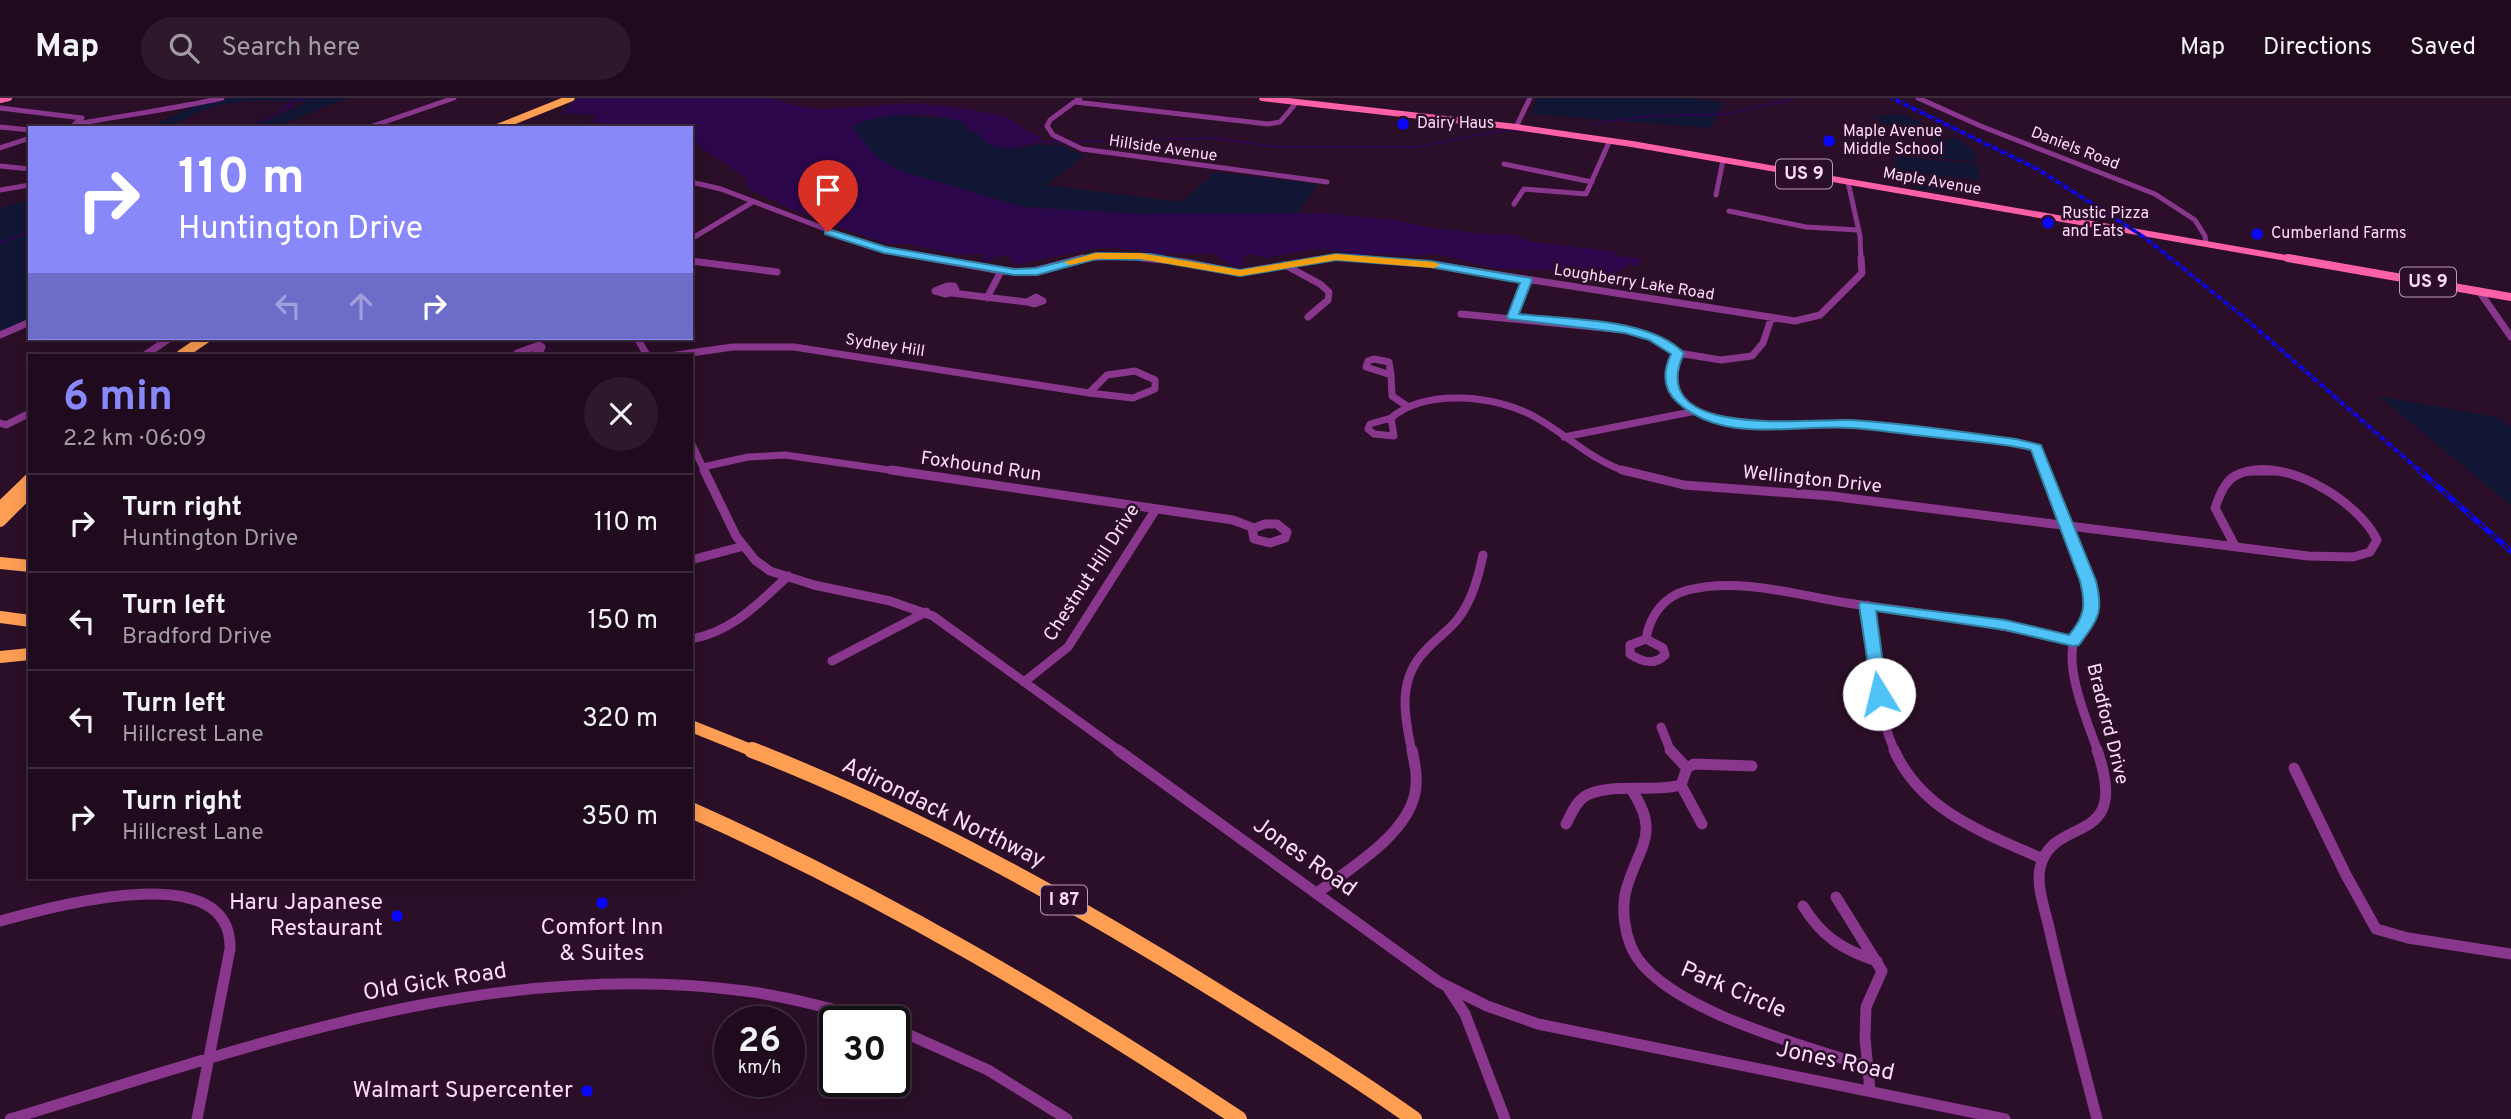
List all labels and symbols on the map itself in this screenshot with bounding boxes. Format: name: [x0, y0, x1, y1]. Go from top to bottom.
place label: Dairy Haus: [1417, 114, 1494, 134]
marker: Dairy Haus: [1395, 116, 1411, 132]
place label: Maple Avenue Middle School: [1843, 122, 1943, 160]
street label: Daniels Road: [2028, 123, 2122, 175]
street label: Hillside Avenue: [1107, 131, 1219, 167]
marker: Maple Avenue Middle School: [1821, 133, 1837, 149]
pin: [798, 160, 858, 232]
road number: US 9: [1776, 160, 1832, 188]
street label: Maple Avenue: [1881, 164, 1983, 200]
place label: Rustic Pizza and Eats: [2062, 204, 2149, 242]
marker: Rustic Pizza and Eats: [2040, 215, 2056, 231]
place label: Cumberland Farms: [2271, 224, 2407, 244]
marker: Cumberland Farms: [2249, 226, 2265, 242]
street label: Loughberry Lake Road: [1552, 260, 1716, 306]
road number: US 9: [2400, 267, 2456, 296]
street label: Sydney Hill: [844, 330, 926, 362]
street label: Foxhound Run: [919, 447, 1043, 487]
street label: Wellington Drive: [1741, 461, 1883, 499]
street label: Chestnut Hill Drive: [1039, 500, 1145, 646]
position arrow: [1842, 657, 1916, 731]
street label: Bradford Drive: [2080, 661, 2134, 787]
street label: Adirondack Northway: [837, 752, 1049, 876]
street label: Jones Road: [1246, 812, 1362, 904]
road number: I 87: [1041, 886, 1087, 914]
place label: Haru Japanese Restaurant: [229, 889, 383, 944]
marker: Comfort Inn & Suites: [594, 895, 610, 911]
marker: Haru Japanese Restaurant: [389, 908, 405, 924]
place label: Comfort Inn & Suites: [540, 914, 664, 969]
street label: Park Circle: [1676, 956, 1790, 1026]
street label: Old Gick Road: [361, 957, 509, 1009]
speed limit sign: 30: [819, 1006, 910, 1097]
street label: Jones Road: [1773, 1035, 1897, 1089]
place label: Walmart Supercenter: [353, 1077, 573, 1106]
marker: Walmart Supercenter: [579, 1083, 595, 1099]

